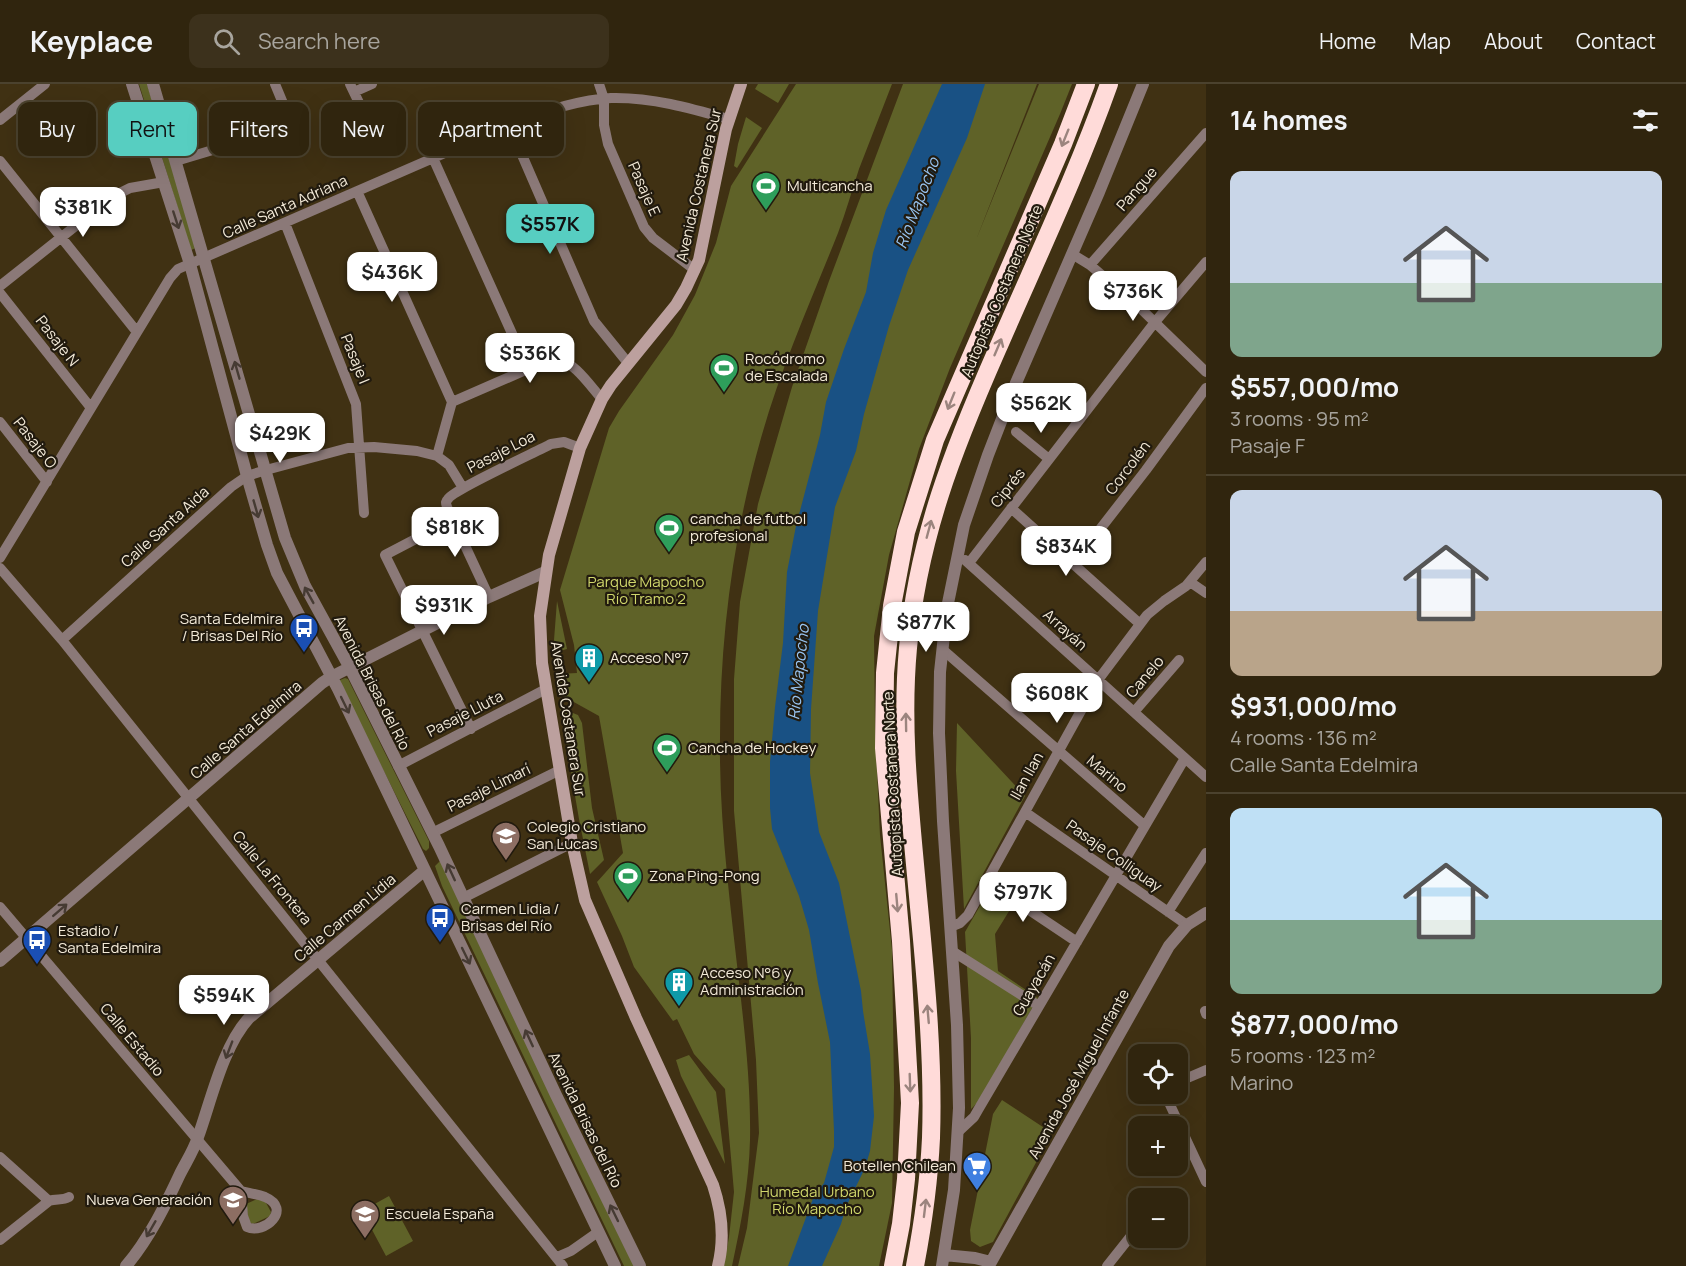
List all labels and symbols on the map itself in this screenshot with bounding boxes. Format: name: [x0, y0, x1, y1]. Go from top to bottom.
street label: Avenida Costanera Sur: [671, 106, 727, 264]
one-way arrow: [1059, 129, 1070, 147]
water label: Río Mapocho: [890, 153, 945, 252]
street label: Pasaje E: [623, 158, 666, 219]
street label: Pangue: [1111, 162, 1162, 215]
street label: Calle Santa Adriana: [219, 170, 351, 243]
sports icon: Multicancha: [750, 170, 782, 212]
place label: Multicancha: [787, 175, 873, 196]
pin: $381K: [41, 187, 125, 238]
street label: Autopista Costanera Norte: [956, 201, 1048, 380]
pin: $557K: [508, 204, 592, 255]
one-way arrow: [171, 210, 182, 229]
pin: $436K: [350, 252, 434, 303]
pin: $736K: [1091, 271, 1175, 322]
street label: Pasaje N: [31, 311, 84, 370]
street label: Pasaje I: [336, 331, 375, 387]
pin: $536K: [488, 333, 572, 384]
one-way arrow: [993, 338, 1004, 356]
place label: Rocódromo de Escalada: [745, 348, 828, 386]
sports icon: Rocódromo de Escalada: [708, 352, 740, 394]
one-way arrow: [231, 360, 242, 379]
pin: $562K: [999, 383, 1083, 434]
one-way arrow: [945, 391, 956, 410]
street label: Pasaje O: [9, 413, 62, 473]
pin: $429K: [238, 413, 322, 464]
street label: Pasaje Loa: [463, 425, 538, 478]
street label: Corcolén: [1100, 436, 1155, 499]
street label: Ciprés: [985, 463, 1030, 512]
street label: Calle Santa Aida: [116, 481, 213, 572]
one-way arrow: [251, 499, 262, 518]
pin: $818K: [413, 507, 497, 558]
place label: cancha de futbol profesional: [690, 508, 806, 546]
sports icon: cancha de futbol profesional: [653, 512, 685, 554]
one-way arrow: [924, 520, 935, 539]
pin: $834K: [1024, 526, 1108, 577]
park label: Parque Mapocho Río Tramo 2: [588, 571, 705, 609]
pin: $931K: [402, 585, 486, 636]
one-way arrow: [303, 587, 315, 604]
pin: $877K: [884, 602, 968, 653]
street label: Arrayán: [1039, 604, 1092, 655]
place label: Santa Edelmira / Brisas Del Río: [180, 608, 283, 646]
bus stop icon: Santa Edelmira / Brisas Del Río: [288, 612, 320, 654]
street label: Avenida Brisas del Río: [329, 612, 416, 754]
water label: Río Mapocho: [782, 622, 814, 721]
street label: Avenida Costanera Sur: [546, 640, 591, 799]
building icon: Acceso N°7: [573, 642, 605, 684]
place label: Acceso N°7: [610, 647, 689, 668]
street label: Canelo: [1121, 651, 1169, 702]
pin: $608K: [1015, 673, 1099, 724]
street label: Calle Santa Edelmira: [186, 675, 306, 784]
street label: Pasaje Lluta: [423, 685, 507, 742]
street label: Autopista Costanera Norte: [877, 691, 908, 877]
one-way arrow: [340, 695, 352, 713]
one-way arrow: [900, 712, 912, 732]
sports icon: Cancha de Hockey: [651, 732, 683, 774]
place label: Cancha de Hockey: [688, 737, 816, 758]
street label: Ilan Ilan: [1005, 748, 1048, 803]
street label: Marino: [1082, 750, 1132, 797]
street label: Pasaje Limarí: [444, 758, 534, 817]
street label: Pasaje Colliguay: [1062, 815, 1166, 896]
place label: Colegio Cristiano San Lucas: [527, 816, 646, 854]
school or university icon: Colegio Cristiano San Lucas: [490, 820, 522, 862]
street label: Calle La Frontera: [228, 826, 317, 929]
sports icon: Zona Ping-Pong: [612, 860, 644, 902]
one-way arrow: [445, 864, 457, 882]
place label: Zona Ping-Pong: [649, 865, 760, 886]
street label: Calle Carmen Lidia: [289, 869, 400, 967]
pin: $797K: [981, 872, 1065, 923]
one-way arrow: [892, 893, 903, 913]
place label: Carmen Lidia / Brisas del Río: [461, 898, 559, 936]
bus stop icon: Carmen Lidia / Brisas del Río: [424, 902, 456, 944]
one-way arrow: [52, 903, 67, 917]
place label: Estadio / Santa Edelmira: [58, 920, 161, 958]
bus stop icon: Estadio / Santa Edelmira: [21, 924, 53, 966]
one-way arrow: [461, 946, 473, 964]
street label: Guayacán: [1007, 950, 1060, 1020]
place label: Acceso N°6 y Administración: [700, 962, 804, 1000]
building icon: Acceso N°6 y Administración: [663, 966, 695, 1008]
pin: $594K: [182, 975, 266, 1026]
street label: Avenida José Miguel Infante: [1023, 985, 1134, 1162]
street label: Calle Estadio: [95, 999, 169, 1081]
one-way arrow: [922, 1004, 933, 1024]
one-way arrow: [523, 1029, 535, 1047]
one-way arrow: [223, 1041, 234, 1059]
street label: Avenida Brisas del Río: [543, 1048, 628, 1191]
one-way arrow: [904, 1073, 915, 1093]
supermarket icon: Botellen Chilean: [961, 1150, 993, 1192]
place label: Botellen Chilean: [843, 1155, 956, 1176]
park label: Humedal Urbano Río Mapocho: [759, 1181, 875, 1219]
school or university icon: Nueva Generación: [217, 1184, 249, 1226]
place label: Nueva Generación: [86, 1189, 212, 1210]
school or university icon: Escuela España: [349, 1198, 381, 1240]
one-way arrow: [919, 1199, 930, 1219]
place label: Escuela España: [386, 1203, 494, 1224]
one-way arrow: [608, 1205, 619, 1223]
one-way arrow: [145, 1219, 156, 1237]

